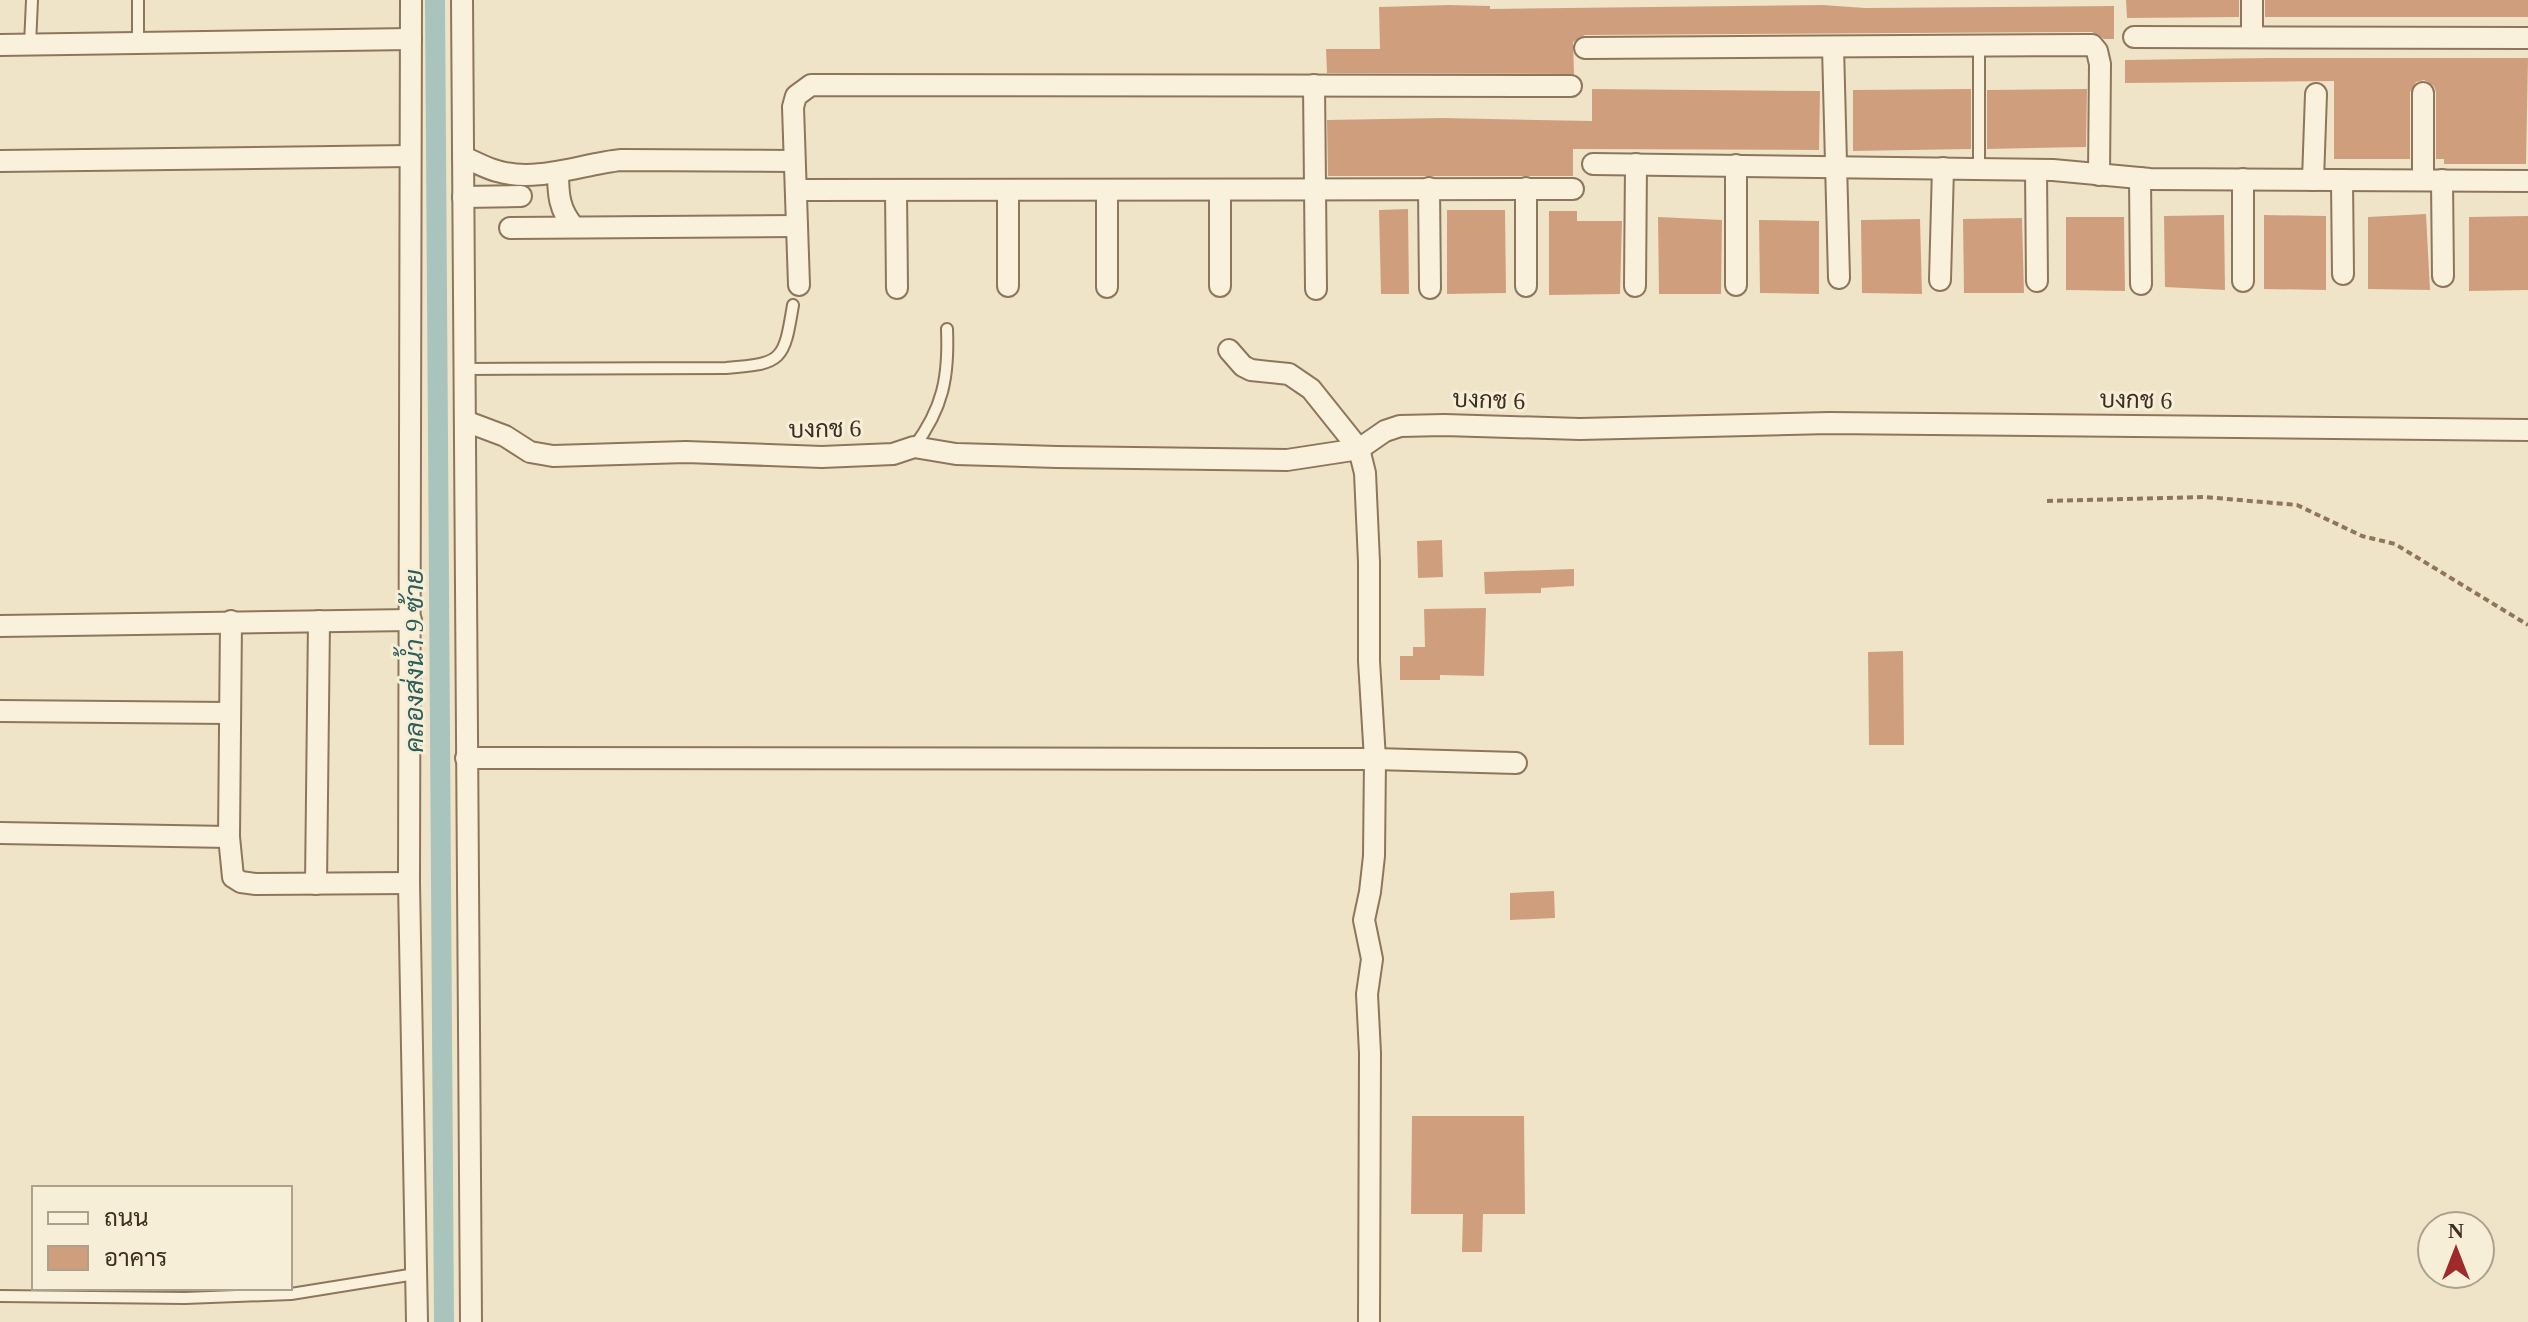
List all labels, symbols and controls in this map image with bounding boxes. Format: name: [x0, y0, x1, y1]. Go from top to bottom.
street label: บงกช 6: [1452, 386, 1526, 414]
street label: บงกช 6: [2099, 386, 2173, 414]
street label: บงกช 6: [788, 415, 862, 443]
water label: คลองส่งน้ำ 9 ซ้าย: [393, 569, 429, 753]
legend: [32, 1186, 292, 1290]
text: ถนน: [104, 1205, 149, 1231]
north arrow: [2416, 1210, 2496, 1290]
text: N: [2448, 1218, 2464, 1243]
text: อาคาร: [104, 1245, 167, 1271]

